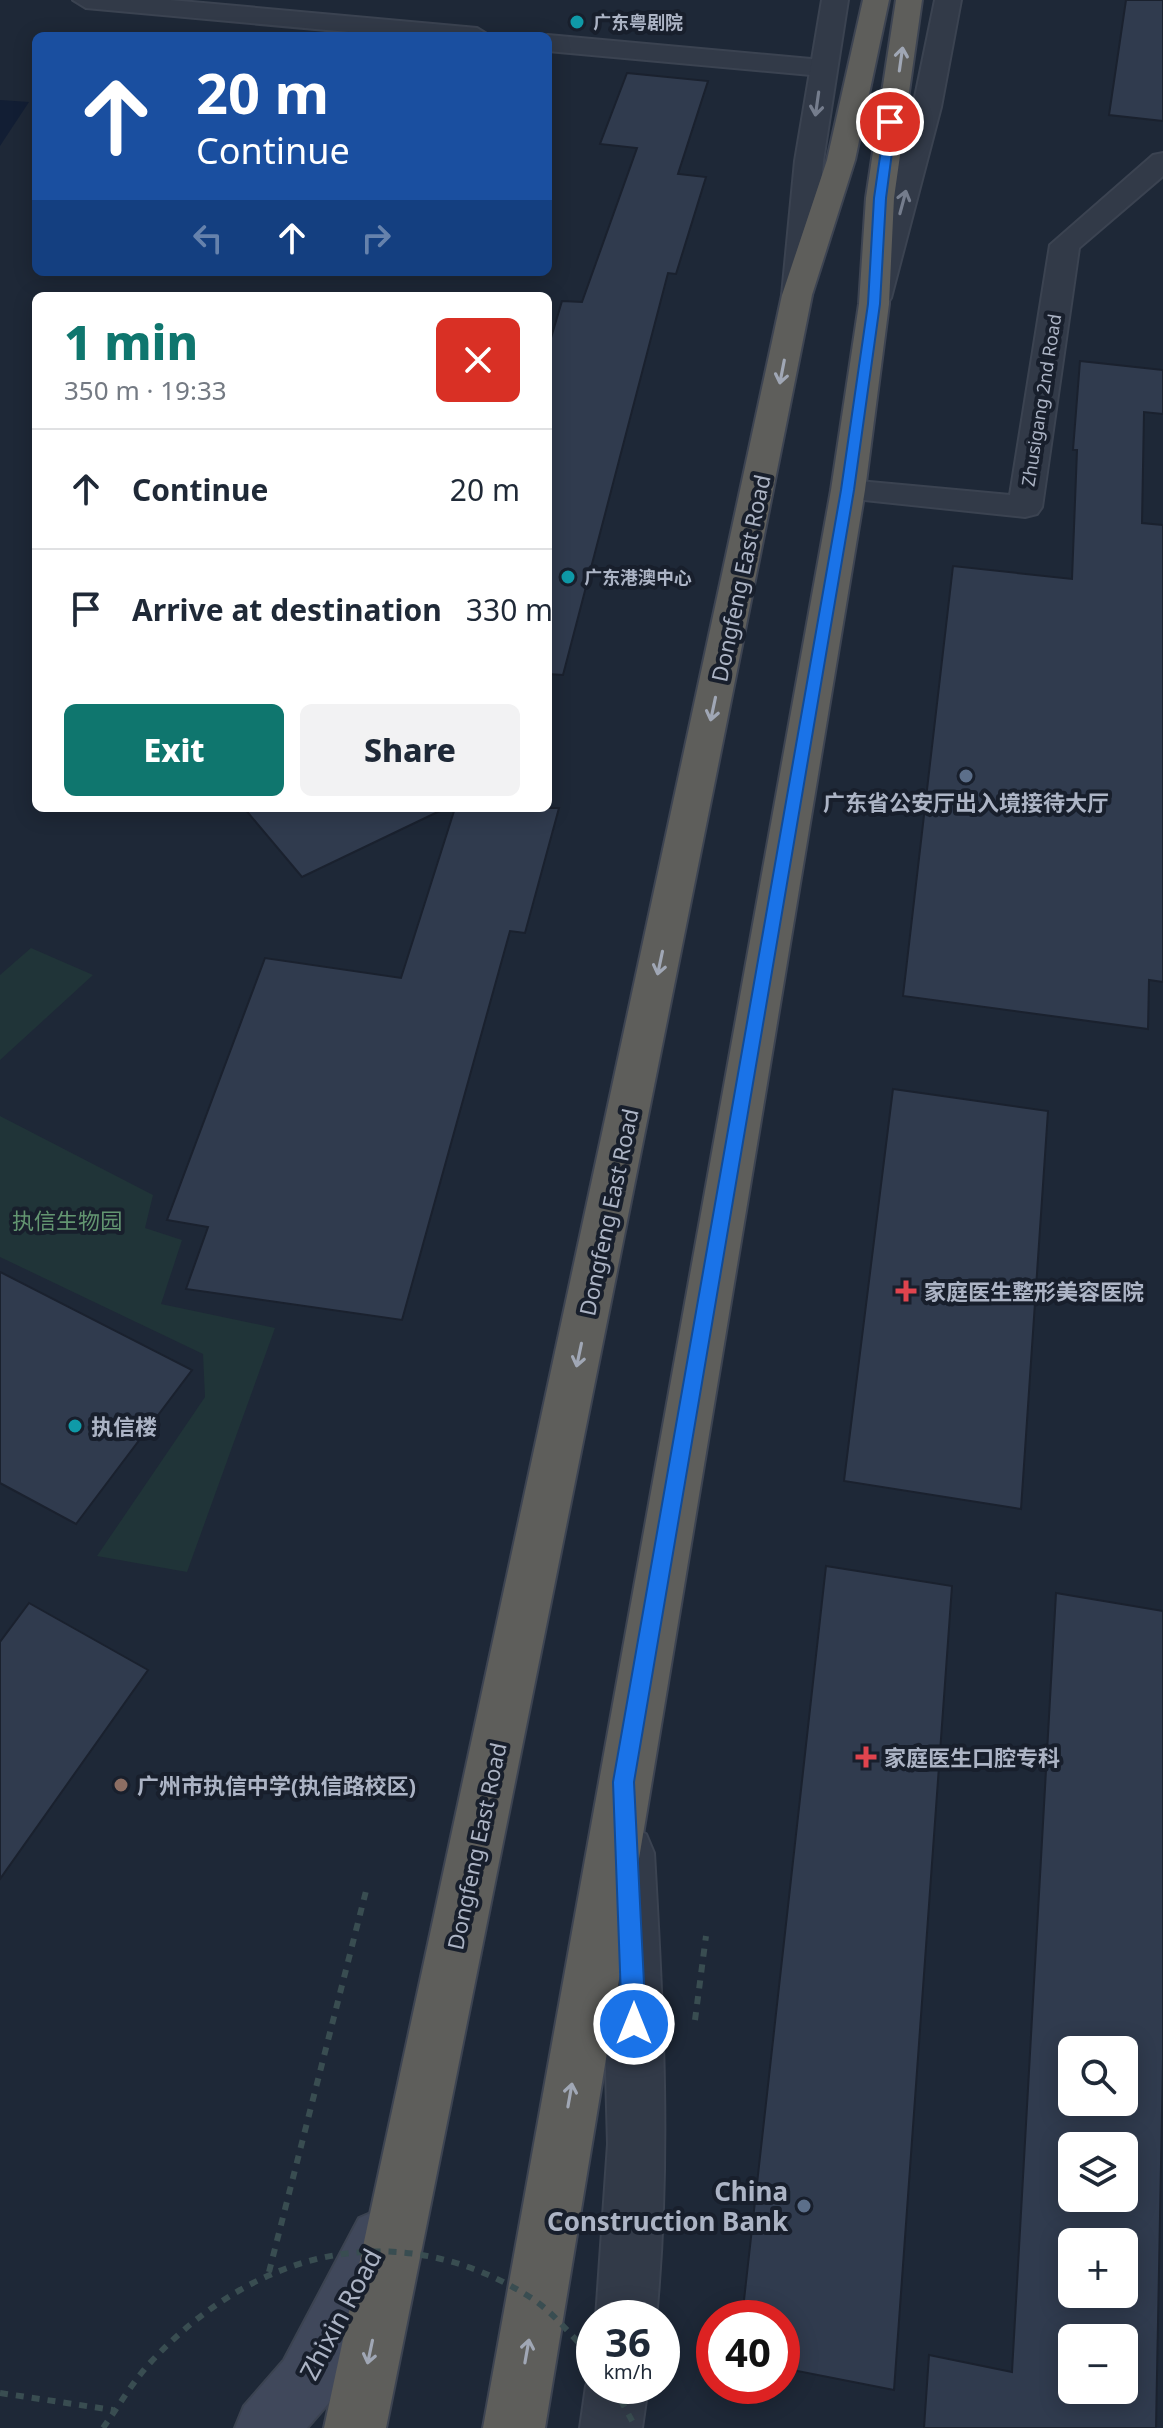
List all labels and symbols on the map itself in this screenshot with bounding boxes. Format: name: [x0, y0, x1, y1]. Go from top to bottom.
place label: 广东粤剧院: [593, 10, 683, 34]
marker: 广东粤剧院: [568, 13, 586, 31]
one-way arrow: [894, 47, 909, 73]
pin: [856, 88, 924, 156]
one-way arrow: [809, 90, 824, 117]
one-way arrow: [897, 189, 912, 215]
street label: Zhusigang 2nd Road: [1016, 312, 1066, 488]
one-way arrow: [774, 359, 789, 384]
street label: Dongfeng East Road: [703, 472, 777, 684]
place label: 广东港澳中心: [584, 565, 692, 589]
marker: 广东港澳中心: [559, 568, 577, 586]
one-way arrow: [705, 696, 720, 721]
marker: 广东省公安厅出入境接待大厅: [957, 767, 975, 785]
place label: 广东省公安厅出入境接待大厅: [823, 787, 1109, 817]
one-way arrow: [652, 950, 667, 976]
street label: Dongfeng East Road: [571, 1106, 645, 1318]
park label: 执信生物园: [12, 1205, 122, 1235]
place label: 家庭医生整形美容医院: [924, 1276, 1144, 1306]
marker: 家庭医生整形美容医院: [895, 1280, 917, 1302]
one-way arrow: [570, 1342, 585, 1367]
place label: 执信楼: [91, 1411, 157, 1441]
marker: 执信楼: [66, 1417, 84, 1435]
street label: Dongfeng East Road: [439, 1740, 513, 1952]
place label: 家庭医生口腔专科: [884, 1742, 1060, 1772]
marker: 家庭医生口腔专科: [855, 1746, 877, 1768]
place label: 广州市执信中学(执信路校区): [137, 1770, 416, 1800]
marker: 广州市执信中学(执信路校区): [112, 1776, 130, 1794]
position arrow: [592, 1982, 676, 2066]
one-way arrow: [563, 2082, 578, 2108]
place label: China Construction Bank: [547, 2173, 789, 2239]
marker: China Construction Bank: [795, 2197, 813, 2215]
street label: Zhixin Road: [290, 2242, 390, 2386]
speed limit sign: 40: [696, 2300, 800, 2404]
one-way arrow: [362, 2339, 377, 2365]
one-way arrow: [520, 2339, 535, 2364]

